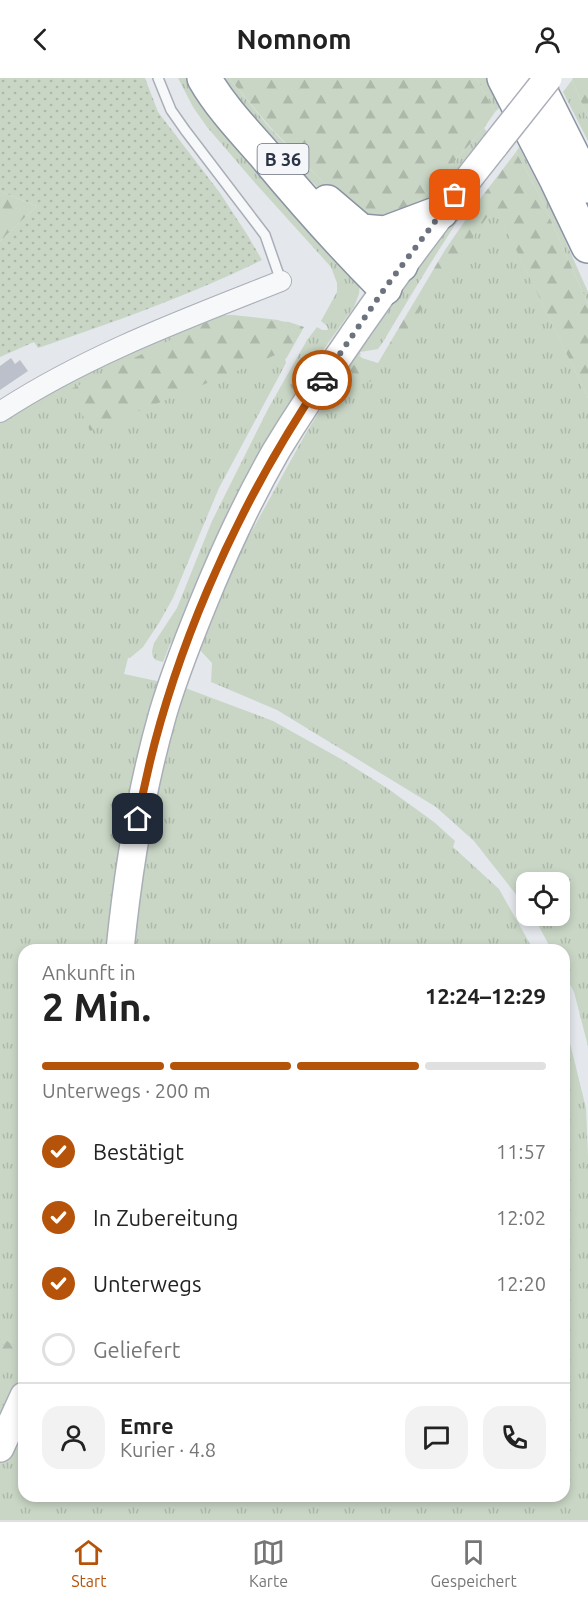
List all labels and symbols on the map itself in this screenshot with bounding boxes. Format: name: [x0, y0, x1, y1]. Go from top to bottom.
road number: B 36: [258, 144, 308, 174]
pin: [429, 169, 480, 220]
courier: [292, 350, 352, 410]
pin: [112, 793, 163, 844]

